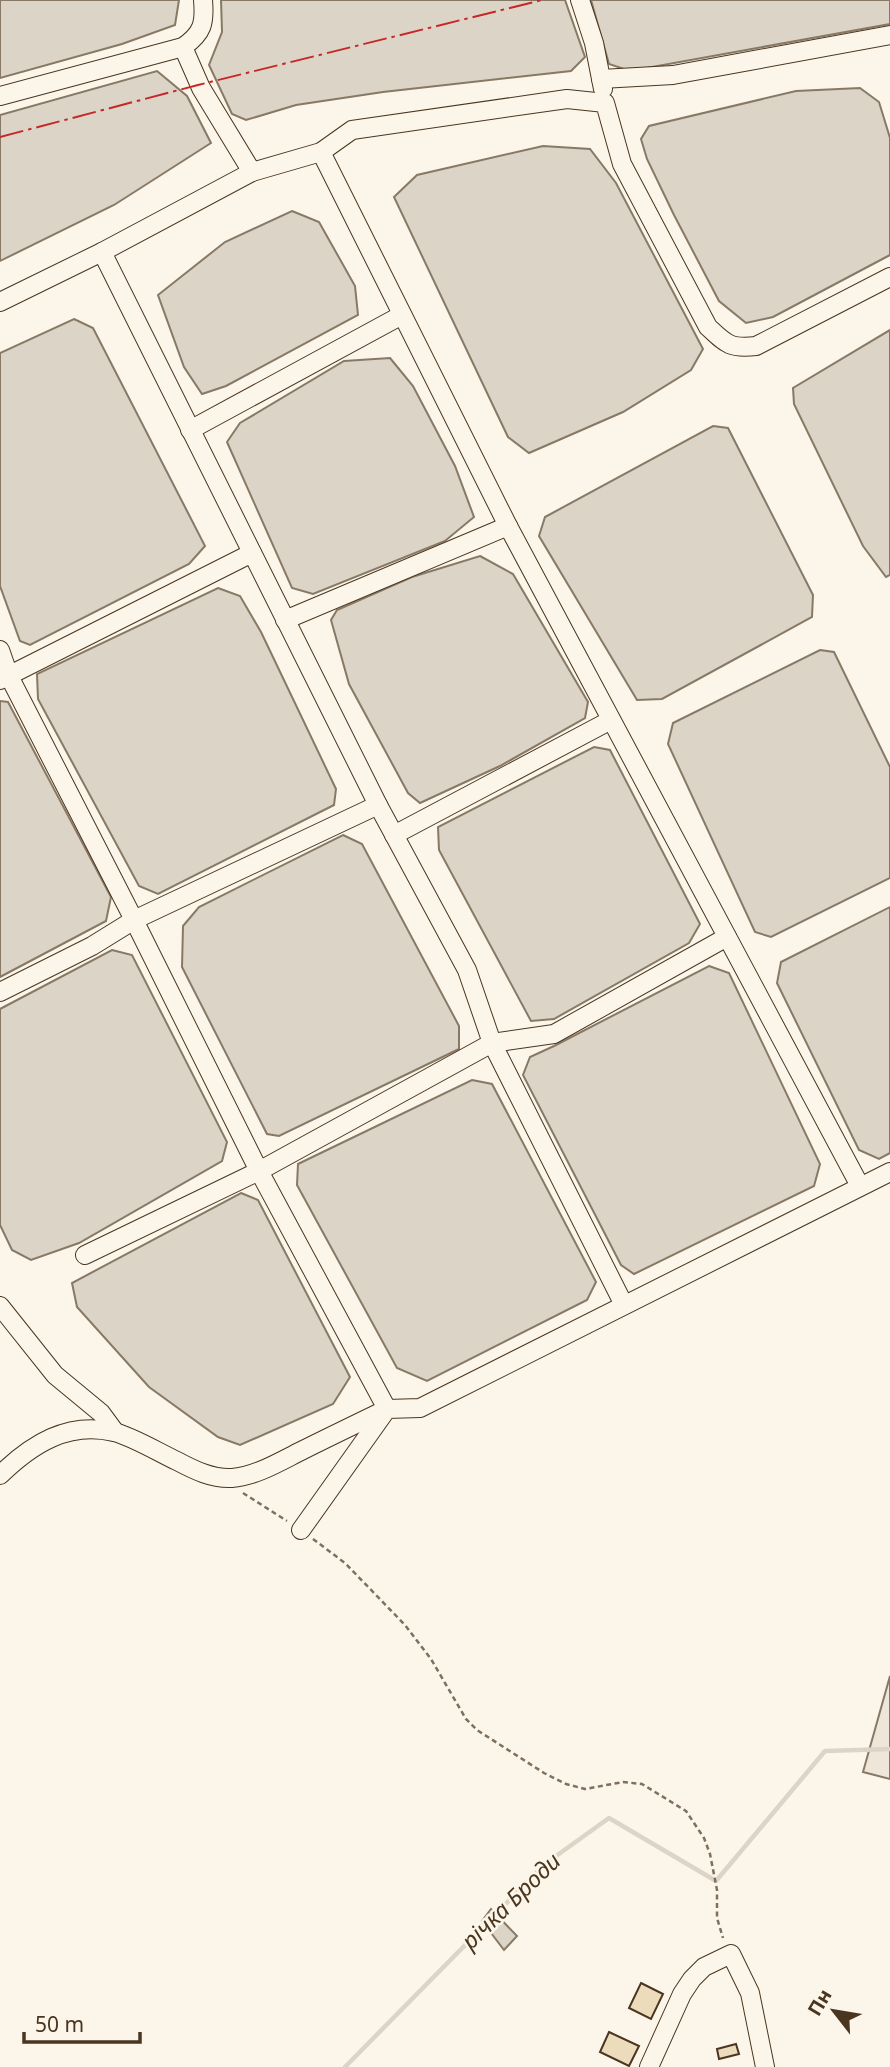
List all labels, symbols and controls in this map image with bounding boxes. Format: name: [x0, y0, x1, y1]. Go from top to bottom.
water label: річка Броди: [453, 1845, 567, 1956]
north arrow: [799, 1976, 869, 2046]
text: Пн: [801, 1984, 838, 2020]
scale bar: [24, 2000, 140, 2044]
text: 50 m: [35, 2010, 84, 2038]

